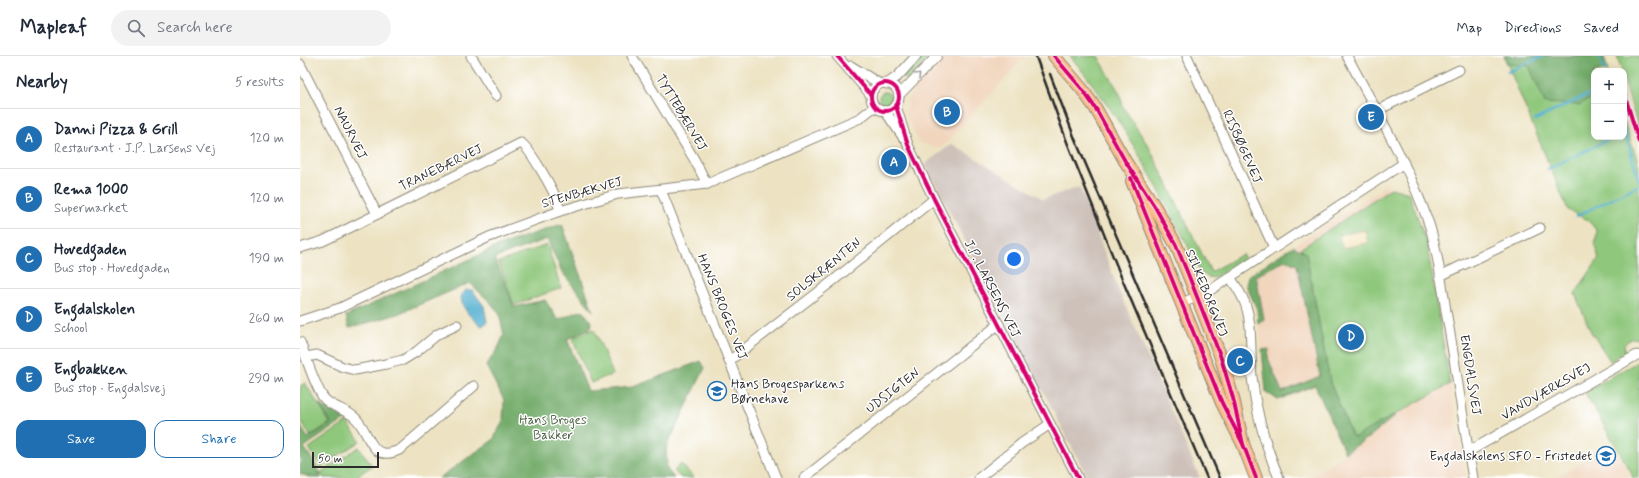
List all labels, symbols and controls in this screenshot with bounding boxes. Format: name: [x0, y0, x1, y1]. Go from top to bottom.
search box: [111, 10, 391, 46]
text: Mapleaf: [20, 15, 87, 40]
icon: search: [125, 17, 147, 39]
text: Search here: [157, 18, 233, 38]
text: Map: [1456, 19, 1482, 37]
text: Directions: [1504, 19, 1562, 37]
text: Saved: [1584, 19, 1619, 37]
map controls: [1591, 68, 1627, 140]
button: +: [1591, 68, 1627, 104]
text: Nearby: [16, 71, 68, 93]
street label: TYTTEBÆRVEJ: [651, 72, 711, 154]
one-way arrow: [913, 72, 921, 80]
text: 5 results: [235, 74, 284, 91]
pin: B: [934, 97, 960, 127]
pin: E: [1358, 102, 1384, 132]
street label: NAURVEJ: [329, 104, 371, 163]
button: −: [1591, 104, 1627, 140]
street label: RISBØGEVEJ: [1218, 107, 1266, 187]
text: Danni Pizza & Grill: [54, 120, 178, 140]
text: A: [25, 130, 33, 147]
text: 120 m: [250, 130, 284, 147]
text: Restaurant · J.P. Larsens Vej: [54, 140, 216, 157]
street label: TRANEBÆRVEJ: [396, 140, 486, 196]
pin: A: [881, 147, 907, 177]
street label: STENBÆKVEJ: [540, 173, 624, 213]
text: Rema 1000: [54, 180, 129, 200]
text: B: [25, 190, 33, 207]
text: 120 m: [250, 190, 284, 207]
text: Supermarket: [54, 200, 128, 217]
street label: SOLSKRÆNTEN: [783, 234, 865, 305]
street label: J.P. LARSENS VEJ: [960, 237, 1024, 341]
text: Hovedgaden: [54, 240, 127, 260]
street label: SILKEBORGVEJ: [1181, 247, 1231, 339]
your location: [1004, 249, 1024, 269]
text: C: [24, 250, 34, 267]
text: 190 m: [249, 250, 284, 267]
street label: HANS BROGES VEJ: [693, 252, 751, 362]
text: Bus stop · Hovedgaden: [54, 260, 170, 277]
text: Engdalskolen: [54, 300, 135, 320]
text: D: [25, 310, 33, 327]
text: 260 m: [249, 310, 284, 327]
text: School: [54, 320, 88, 337]
pin: D: [1338, 322, 1364, 352]
street label: ENGDALSVEJ: [1455, 333, 1485, 417]
pin: C: [1227, 346, 1253, 376]
text: Engbakken: [54, 360, 128, 380]
street label: VANDVÆRKSVEJ: [1498, 360, 1594, 424]
street label: UDSIGTEN: [862, 364, 924, 418]
text: E: [25, 370, 33, 387]
text: 290 m: [248, 370, 284, 387]
place label: Hans Brogesparkens Børnehave: [731, 376, 845, 408]
text: Bus stop · Engdalsvej: [54, 380, 165, 397]
school or university icon: Hans Brogesparkens Børnehave: [706, 380, 728, 402]
park label: Hans Broges Bakker: [519, 412, 587, 444]
button: Save: [16, 420, 146, 458]
button: Share: [154, 420, 284, 458]
school or university icon: Engdalskolens SFO - Fristedet: [1595, 445, 1617, 467]
place label: Engdalskolens SFO - Fristedet: [1429, 448, 1592, 467]
scale bar: [312, 450, 379, 469]
text: 50 m: [318, 452, 343, 466]

